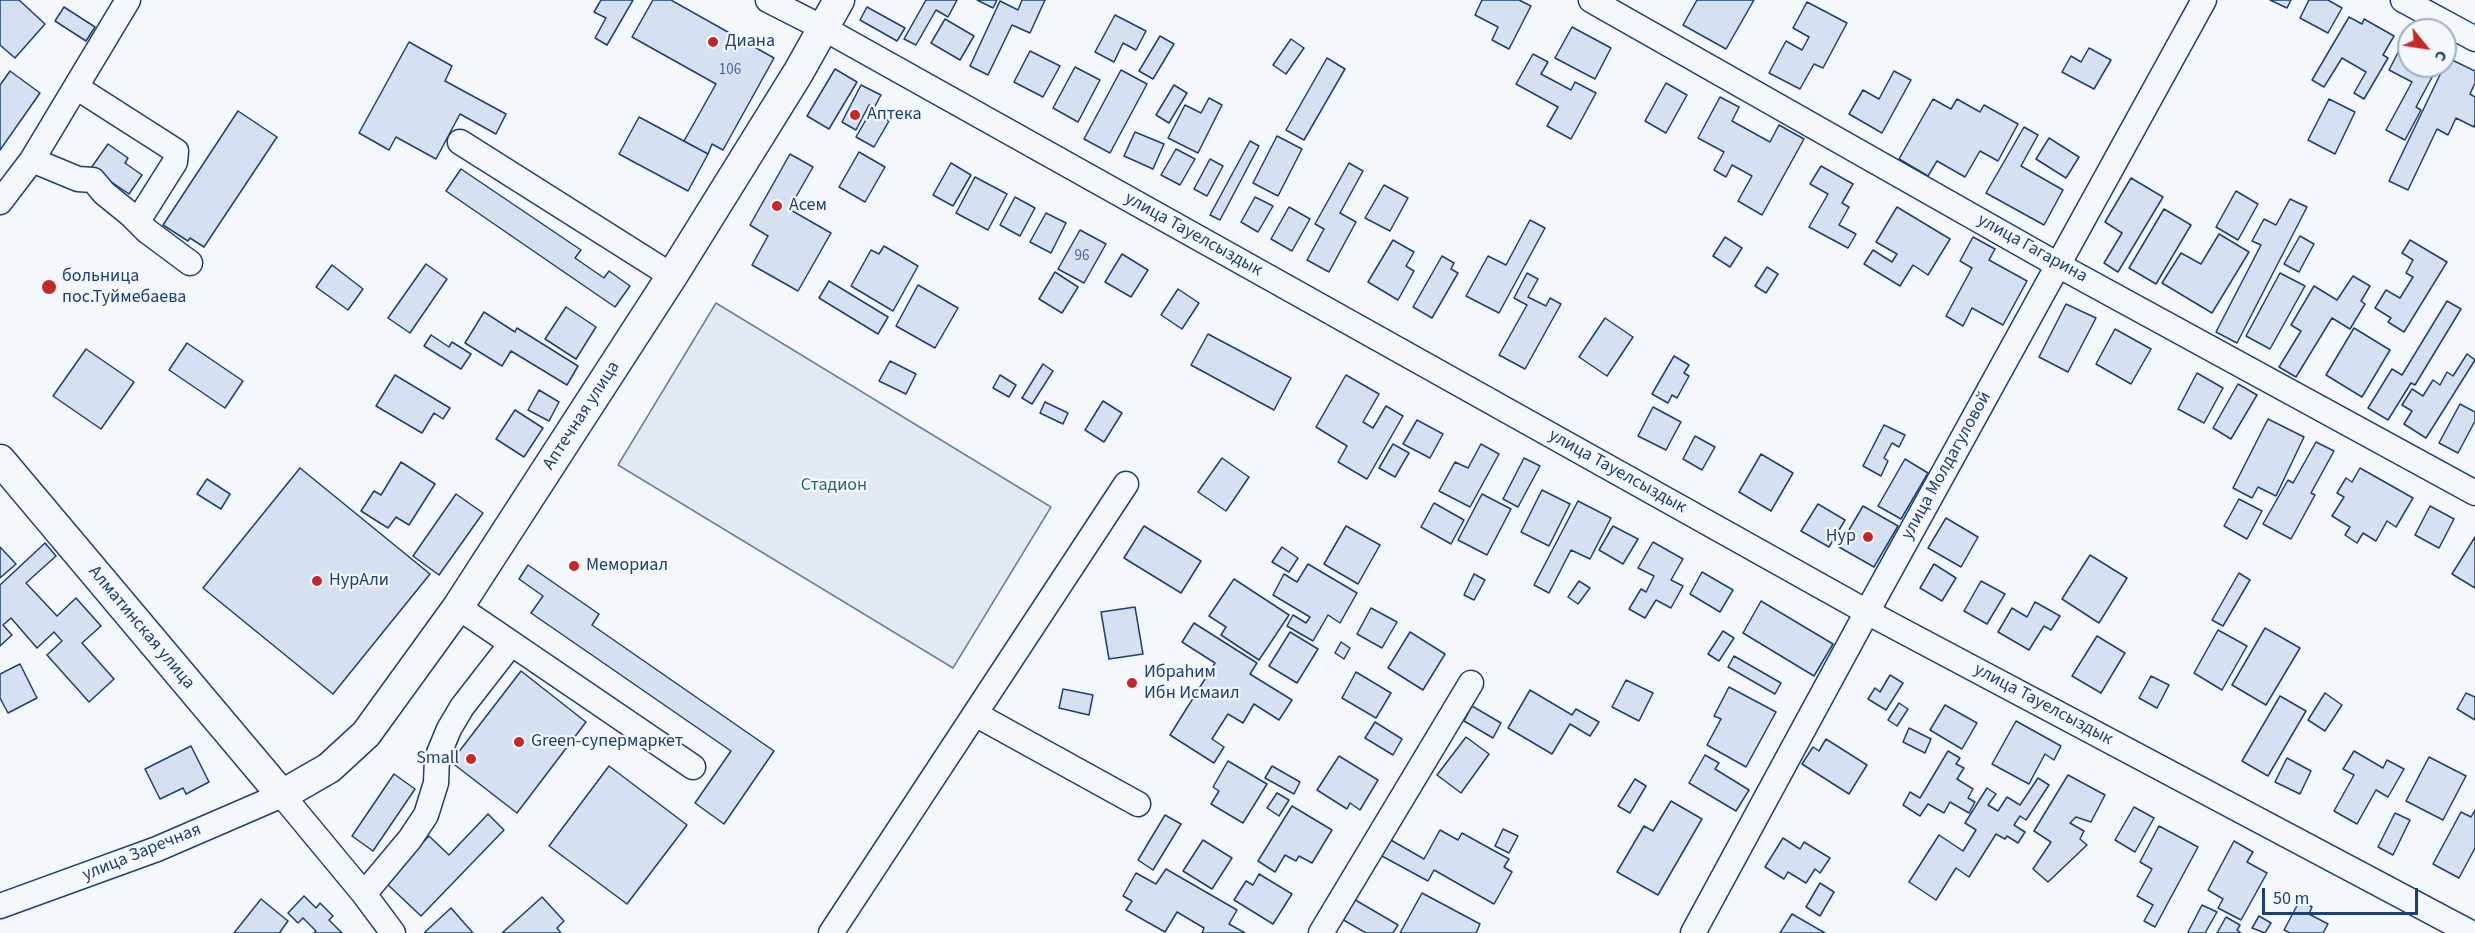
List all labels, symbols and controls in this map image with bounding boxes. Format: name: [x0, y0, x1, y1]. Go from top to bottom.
north arrow: [2397, 18, 2457, 78]
place label: Диана: [725, 31, 775, 53]
marker: Диана: [706, 35, 720, 49]
text: С: [2429, 46, 2453, 66]
house number: 106: [719, 62, 741, 80]
place label: Аптека: [867, 104, 922, 126]
marker: Аптека: [848, 108, 862, 122]
street label: улица Тауелсыздык: [1120, 188, 1266, 282]
place label: Асем: [789, 195, 827, 217]
marker: Асем: [770, 199, 784, 213]
street label: улица Гагарина: [1973, 210, 2091, 288]
house number: 96: [1075, 248, 1089, 266]
place label: больница пос.Туймебаева: [62, 266, 186, 308]
marker: больница пос.Туймебаева: [40, 278, 58, 296]
street label: Аптечная улица: [539, 358, 625, 474]
street label: улица Молдагуловой: [1897, 388, 1997, 544]
street label: улица Тауелсыздык: [1544, 425, 1690, 519]
park label: Стадион: [801, 475, 867, 497]
place label: Нур: [1826, 526, 1856, 548]
marker: Нур: [1861, 530, 1875, 544]
place label: Мемориал: [586, 555, 668, 577]
marker: Мемориал: [567, 559, 581, 573]
street label: Алматинская улица: [83, 562, 199, 694]
place label: НурАли: [329, 570, 389, 592]
marker: НурАли: [310, 574, 324, 588]
street label: улица Тауелсыздык: [1970, 659, 2116, 751]
place label: Ибраһим Ибн Исмаил: [1144, 662, 1240, 704]
marker: Ибраһим Ибн Исмаил: [1125, 676, 1139, 690]
place label: Green-супермаркет: [531, 731, 683, 753]
marker: Green-супермаркет: [512, 735, 526, 749]
place label: Small: [416, 748, 459, 770]
marker: Small: [464, 752, 478, 766]
street label: улица Заречная: [79, 819, 205, 887]
scale bar: [2265, 876, 2421, 914]
text: 50 m: [2273, 886, 2309, 911]

